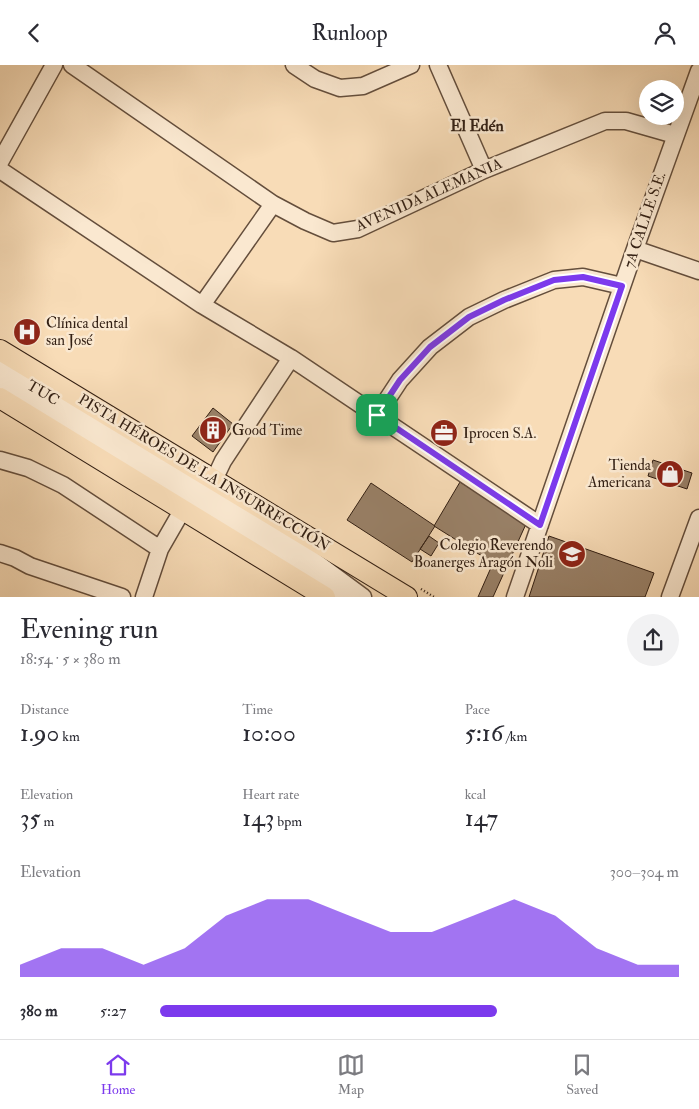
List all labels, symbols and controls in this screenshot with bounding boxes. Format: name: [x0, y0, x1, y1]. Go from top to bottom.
icon: back: [20, 19, 48, 47]
text: Runloop: [311, 19, 388, 47]
icon: person: [651, 19, 679, 47]
map controls: [639, 80, 684, 125]
button: layers: [639, 80, 684, 125]
district label: El Edén: [450, 116, 504, 136]
street label: AVENIDA ALEMANIA: [352, 154, 506, 236]
street label: 7A CALLE S.E.: [620, 169, 670, 271]
place label: Clínica dental san José: [46, 314, 128, 351]
hospital icon: Clínica dental san José: [12, 317, 42, 347]
street label: TUC: [23, 376, 63, 410]
street label: PISTA HÉROES DE LA INSURRECCIÓN: [75, 388, 335, 556]
pin: [356, 394, 398, 436]
icon: arrive: [363, 401, 391, 429]
building icon: Good Time: [198, 415, 228, 445]
office icon: Iprocen S.A.: [429, 418, 459, 448]
place label: Good Time: [232, 421, 302, 440]
place label: Iprocen S.A.: [463, 424, 537, 444]
place label: Tienda Americana: [587, 456, 652, 492]
shop icon: Tienda Americana: [655, 459, 685, 489]
place label: Colegio Reverendo Boanerges Aragón Noli: [413, 536, 553, 572]
school or university icon: Colegio Reverendo Boanerges Aragón Noli: [557, 539, 587, 569]
text: Evening run: [20, 612, 158, 647]
button: share: [627, 614, 679, 666]
text: 18:54 · 5 × 380 m: [20, 649, 121, 669]
text: Distance: [20, 701, 69, 718]
text: Time: [242, 701, 273, 718]
text: Pace: [465, 701, 490, 718]
text: 1.90: [20, 718, 59, 749]
text: 10:00: [242, 718, 296, 749]
text: 5:16: [465, 718, 503, 749]
text: km: [59, 728, 80, 745]
text: /km: [503, 728, 527, 745]
text: Elevation: [20, 786, 73, 803]
text: Heart rate: [242, 786, 299, 803]
text: kcal: [465, 786, 486, 803]
text: 35: [20, 803, 41, 834]
text: 143: [242, 803, 274, 834]
text: 147: [465, 803, 498, 834]
text: m: [41, 813, 54, 830]
text: bpm: [274, 813, 302, 830]
text: Elevation: [20, 862, 81, 882]
text: 300–304 m: [610, 862, 679, 882]
text: 380 m: [20, 1001, 58, 1021]
text: 5:27: [100, 1001, 126, 1021]
tab: Home: [101, 1051, 135, 1098]
tab: Map: [337, 1051, 365, 1098]
tab: Saved: [566, 1051, 598, 1098]

